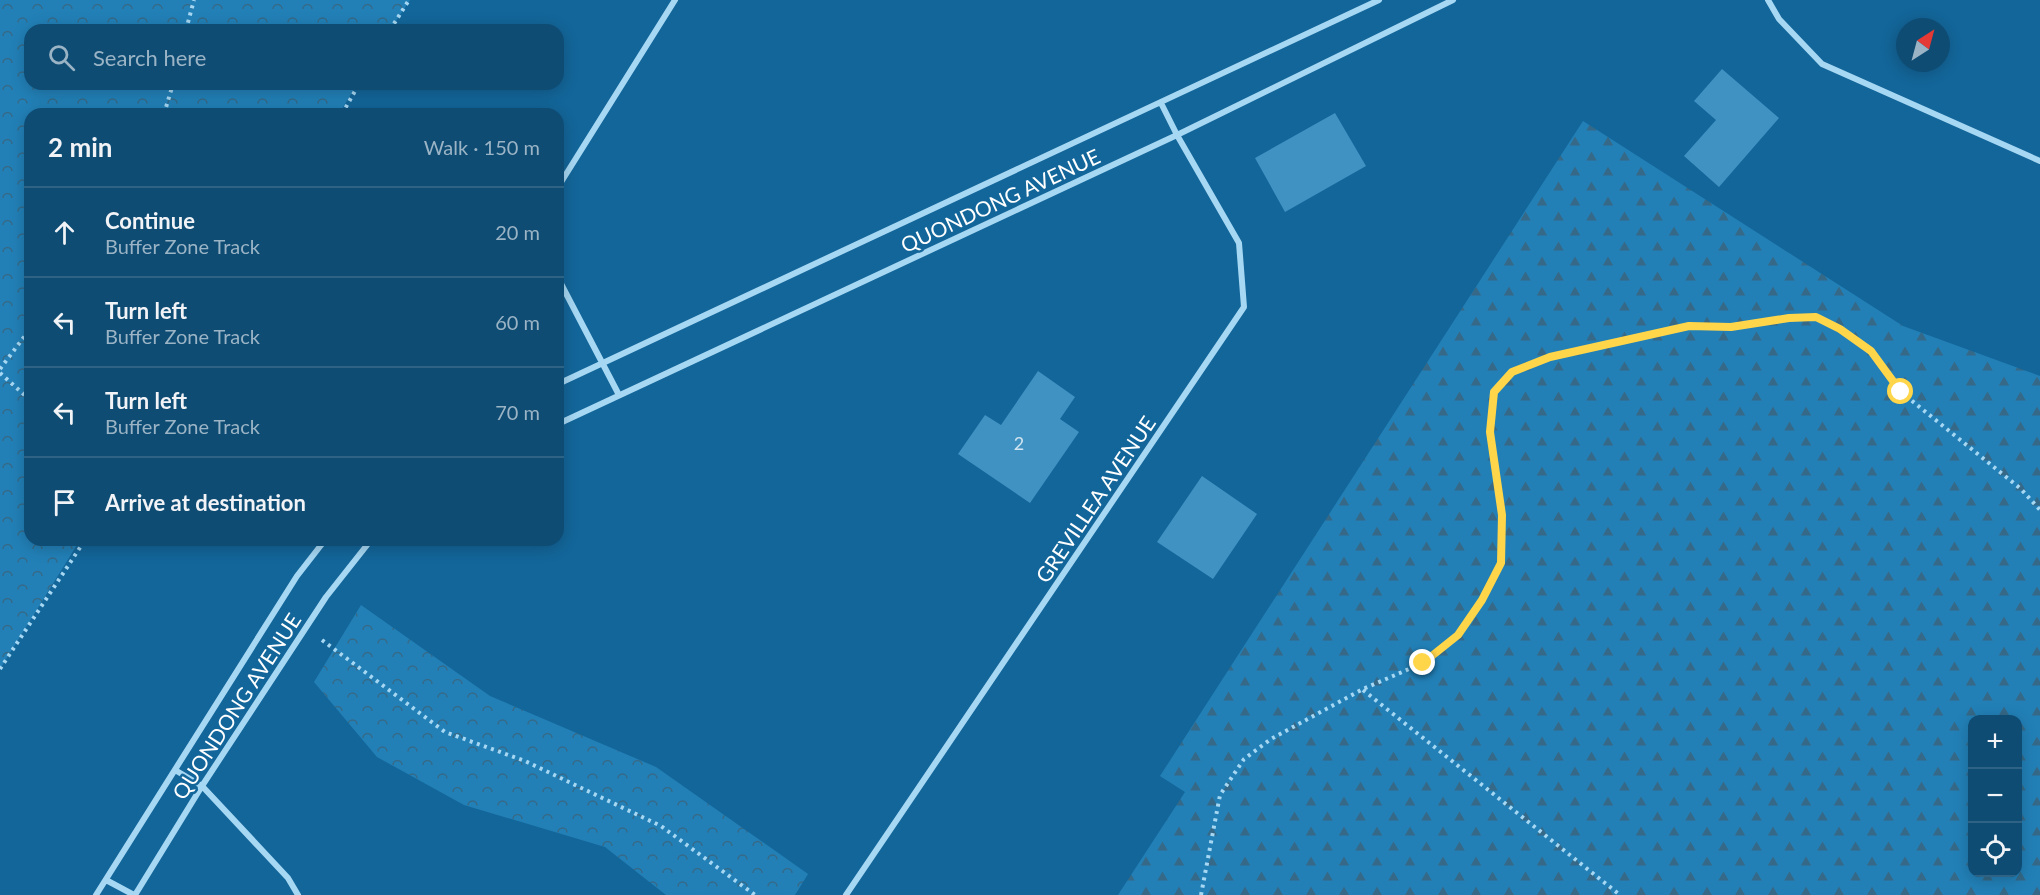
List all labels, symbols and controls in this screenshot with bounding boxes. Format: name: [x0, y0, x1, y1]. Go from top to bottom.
north arrow: [1896, 18, 1950, 72]
search box: [24, 24, 564, 90]
icon: search: [45, 41, 78, 74]
text: Search here: [93, 44, 206, 71]
text: 2 min: [48, 131, 112, 163]
text: Walk · 150 m: [424, 135, 540, 159]
street label: QUONDONG AVENUE: [896, 143, 1104, 257]
text: Continue: [105, 207, 195, 234]
icon: ahead: [48, 216, 81, 249]
text: 20 m: [495, 220, 540, 244]
text: Buffer Zone Track: [105, 234, 260, 258]
text: Turn left: [105, 297, 187, 324]
icon: left: [48, 306, 81, 339]
text: 60 m: [495, 310, 540, 334]
text: Buffer Zone Track: [105, 324, 260, 348]
route start: [1887, 378, 1913, 404]
text: Turn left: [105, 387, 187, 414]
icon: left: [48, 396, 81, 429]
text: 70 m: [495, 400, 540, 424]
street label: GREVILLEA AVENUE: [1030, 411, 1160, 587]
text: Buffer Zone Track: [105, 414, 260, 438]
house number: 2: [1014, 432, 1024, 454]
icon: arrive: [48, 486, 81, 519]
text: Arrive at destination: [105, 489, 306, 516]
street label: QUONDONG AVENUE: [166, 608, 306, 804]
route end: [1409, 649, 1435, 675]
map controls: [1968, 715, 2022, 877]
button: +: [1968, 715, 2022, 769]
button: −: [1968, 769, 2022, 823]
button: locate: [1968, 823, 2022, 877]

